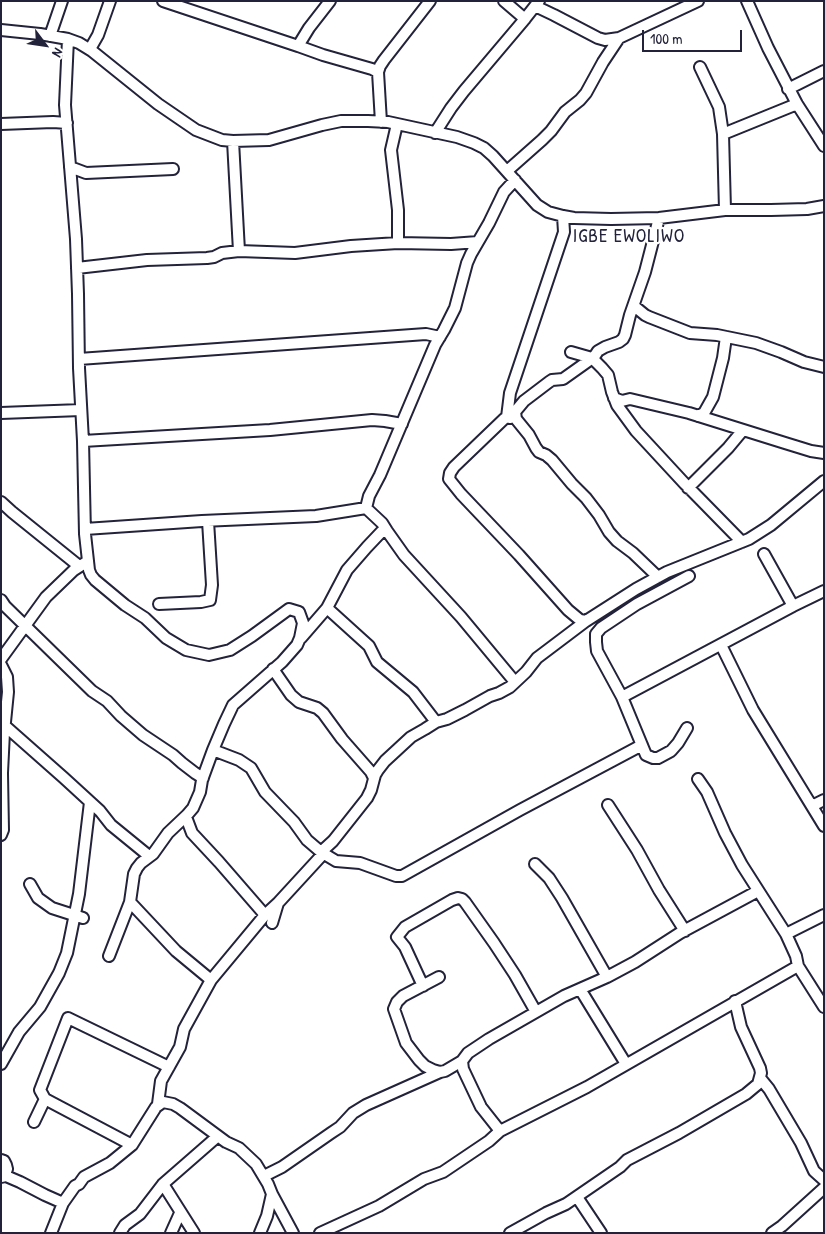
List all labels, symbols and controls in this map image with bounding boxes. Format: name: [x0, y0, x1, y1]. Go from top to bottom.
north arrow: [20, 20, 70, 70]
scale bar: [645, 20, 745, 52]
text: 100 m: [650, 28, 683, 49]
text: N: [48, 45, 68, 61]
district label: IGBE EWOLIWO: [571, 226, 687, 248]

